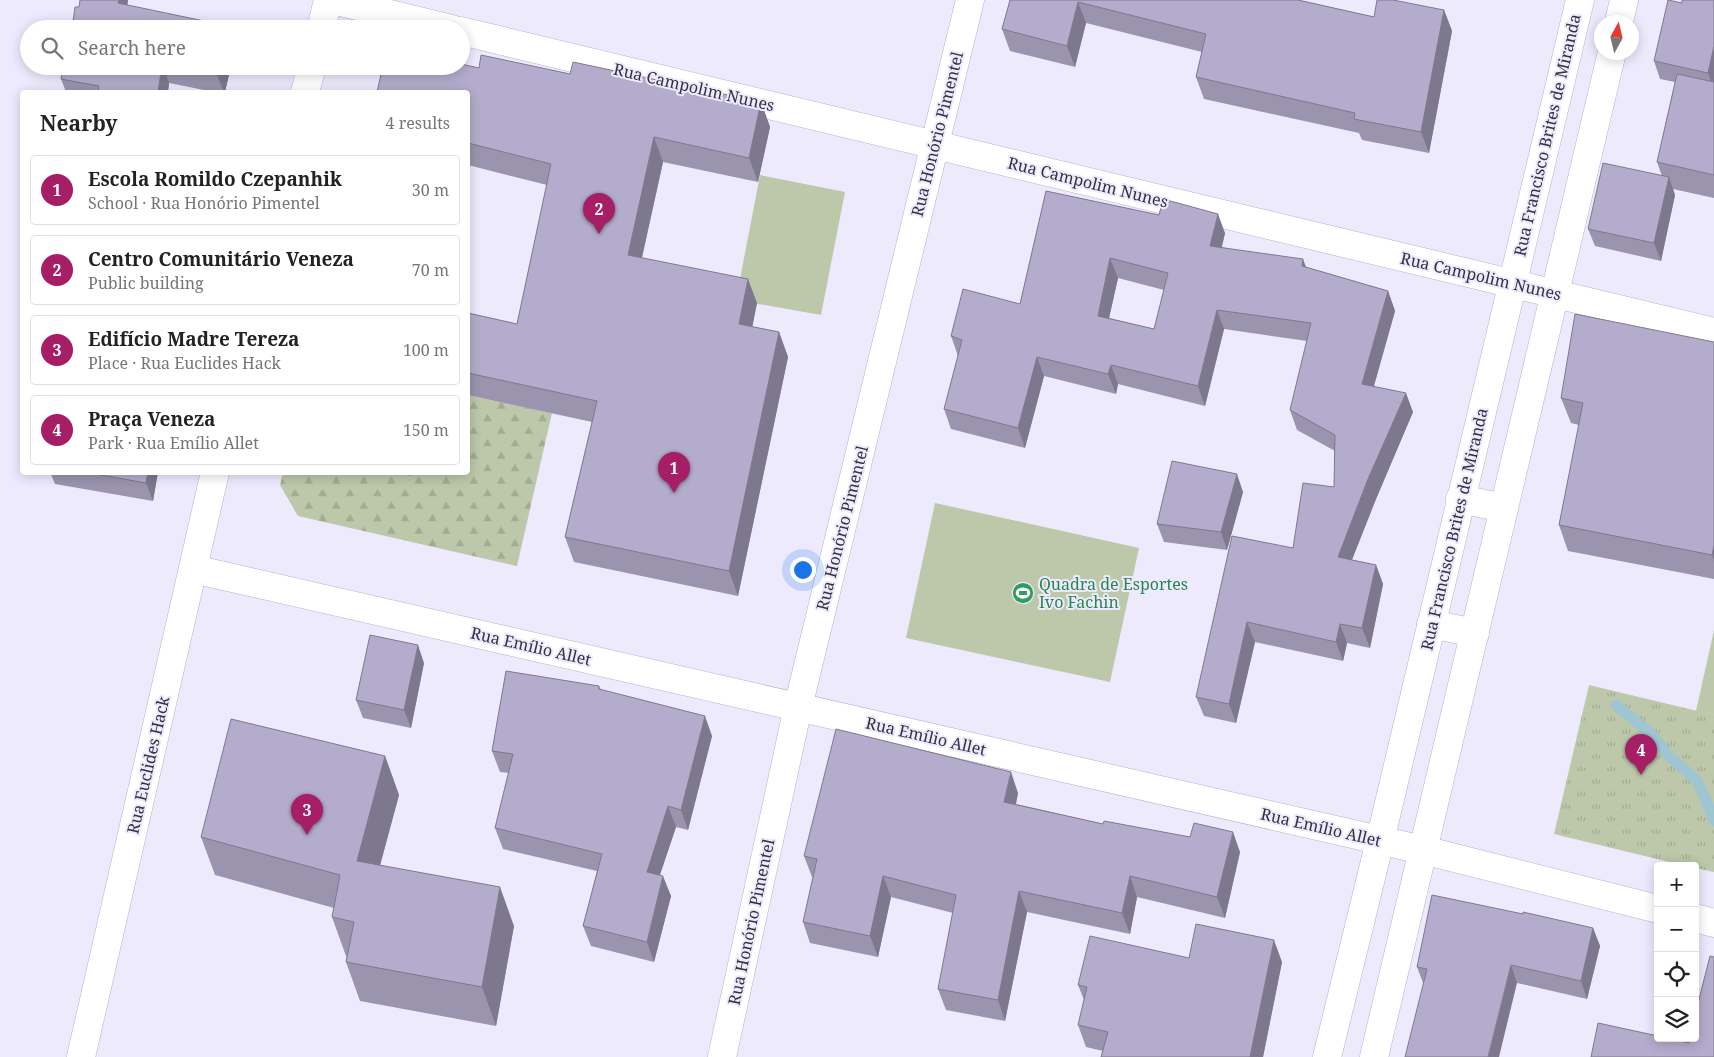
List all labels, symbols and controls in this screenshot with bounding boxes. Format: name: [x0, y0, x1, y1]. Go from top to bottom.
street label: Rua Francisco Brites de Miranda: [1508, 12, 1586, 258]
north arrow: [1594, 15, 1639, 60]
search box: [20, 20, 470, 75]
icon: search: [38, 34, 66, 62]
text: Search here: [78, 35, 186, 61]
street label: Rua Honório Pimentel: [906, 49, 968, 219]
street label: Rua Campolim Nunes: [611, 58, 777, 116]
text: Nearby: [40, 109, 118, 137]
text: 4 results: [386, 112, 450, 134]
street label: Rua Campolim Nunes: [1005, 151, 1171, 213]
text: Escola Romildo Czepanhik: [88, 166, 342, 192]
text: 1: [52, 179, 62, 201]
text: 30 m: [412, 179, 449, 201]
text: School · Rua Honório Pimentel: [88, 192, 320, 214]
pin: 2: [583, 193, 615, 234]
text: Centro Comunitário Veneza: [88, 246, 354, 272]
street label: Rua Campolim Nunes: [1398, 247, 1564, 305]
text: 2: [52, 259, 62, 281]
text: 70 m: [412, 259, 449, 281]
text: Public building: [88, 272, 204, 294]
text: Edifício Madre Tereza: [88, 326, 300, 352]
text: 3: [52, 339, 62, 361]
text: 100 m: [403, 339, 449, 361]
text: Place · Rua Euclides Hack: [88, 352, 281, 374]
text: Praça Veneza: [88, 406, 215, 432]
street label: Rua Francisco Brites de Miranda: [1415, 406, 1493, 652]
text: 4: [52, 419, 62, 441]
text: 150 m: [403, 419, 449, 441]
text: Park · Rua Emílio Allet: [88, 432, 259, 454]
street label: Rua Honório Pimentel: [811, 443, 873, 613]
pin: 1: [658, 452, 690, 493]
your location: [790, 557, 816, 583]
place label: Quadra de Esportes Ivo Fachin: [1039, 573, 1188, 613]
sports icon: Quadra de Esportes Ivo Fachin: [1011, 581, 1035, 605]
street label: Rua Emílio Allet: [469, 621, 594, 671]
street label: Rua Euclides Hack: [121, 693, 175, 836]
street label: Rua Emílio Allet: [864, 711, 989, 761]
pin: 4: [1625, 734, 1657, 775]
pin: 3: [291, 794, 323, 835]
street label: Rua Emílio Allet: [1259, 802, 1384, 852]
street label: Rua Honório Pimentel: [723, 837, 779, 1007]
map controls: [1654, 862, 1699, 1042]
button: +: [1654, 862, 1699, 907]
button: −: [1654, 907, 1699, 952]
button: locate: [1654, 952, 1699, 997]
button: layers: [1654, 997, 1699, 1042]

